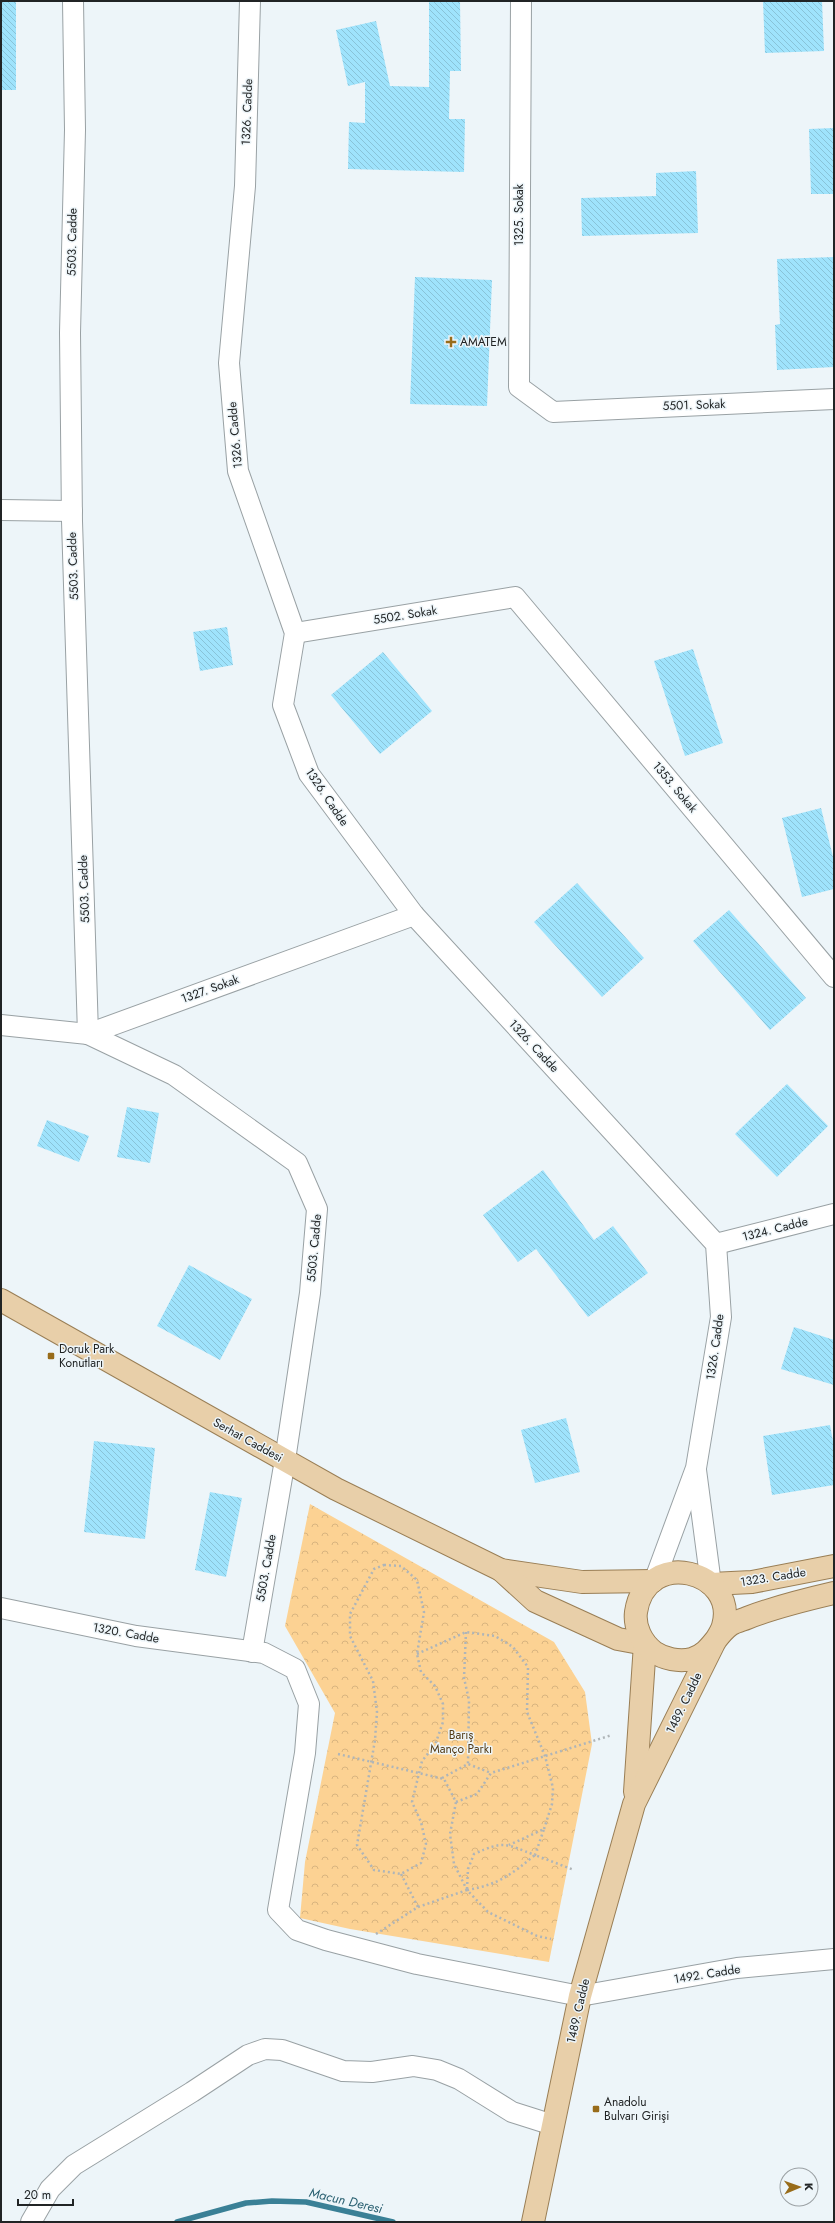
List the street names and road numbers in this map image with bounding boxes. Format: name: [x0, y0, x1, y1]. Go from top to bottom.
street label: 1326. Cadde: [237, 78, 257, 146]
street label: 1325. Sokak: [510, 183, 528, 246]
street label: 5503. Cadde: [62, 208, 82, 276]
street label: 5501. Sokak: [662, 395, 726, 415]
street label: 1326. Cadde: [223, 401, 247, 469]
street label: 5503. Cadde: [63, 532, 83, 600]
street label: 5502. Sokak: [372, 601, 439, 629]
street label: 1353. Sokak: [648, 758, 702, 817]
street label: 1326. Cadde: [301, 764, 353, 830]
street label: 5503. Cadde: [74, 855, 94, 923]
street label: 1327. Sokak: [178, 970, 242, 1008]
street label: 1326. Cadde: [505, 1015, 563, 1077]
street label: 1324. Cadde: [740, 1212, 810, 1246]
street label: 5503. Cadde: [302, 1213, 326, 1283]
street label: 1326. Cadde: [701, 1313, 729, 1381]
street label: Serhat Caddesi: [210, 1413, 286, 1467]
street label: 5503. Cadde: [251, 1533, 281, 1603]
street label: 1323. Cadde: [739, 1563, 807, 1591]
street label: 1320. Cadde: [91, 1618, 161, 1648]
street label: 1489. Cadde: [661, 1669, 707, 1737]
street label: 1492. Cadde: [672, 1960, 742, 1988]
street label: 1489. Cadde: [562, 1977, 594, 2045]

